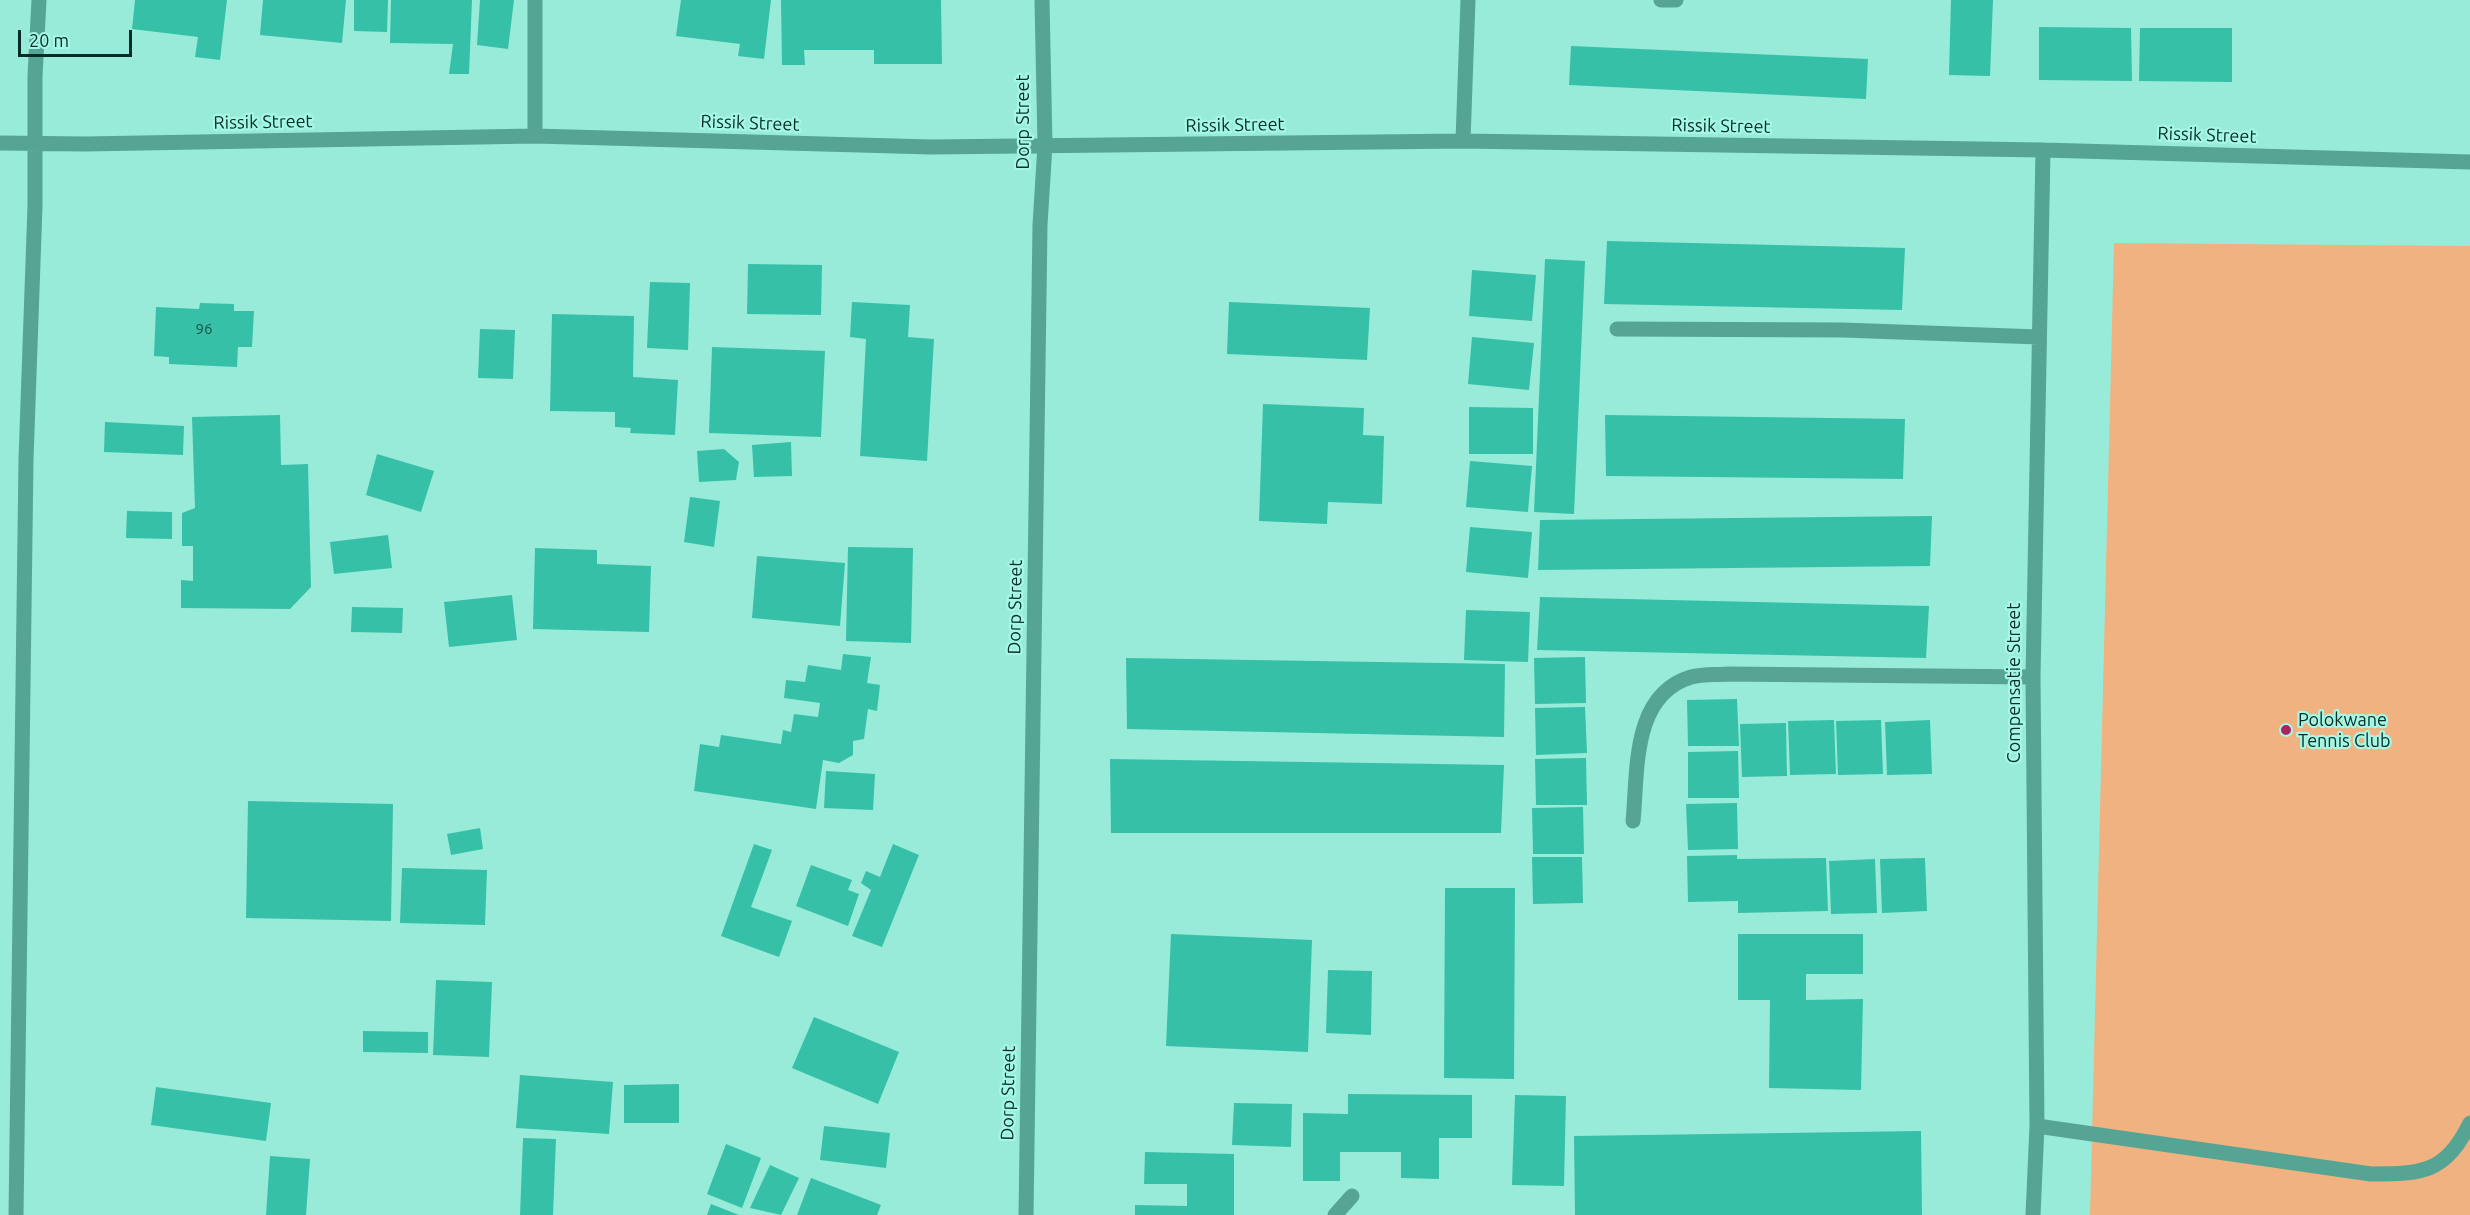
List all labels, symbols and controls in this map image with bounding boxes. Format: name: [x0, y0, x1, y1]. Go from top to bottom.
scale bar: [21, 18, 135, 56]
text: 20 m: [29, 30, 69, 50]
street label: Dorp Street: [1012, 75, 1034, 169]
street label: Rissik Street: [213, 110, 313, 134]
street label: Rissik Street: [700, 110, 800, 136]
street label: Rissik Street: [1185, 113, 1285, 137]
street label: Rissik Street: [1671, 114, 1771, 138]
street label: Rissik Street: [2157, 122, 2257, 148]
house number: 96: [196, 320, 212, 338]
street label: Dorp Street: [1003, 559, 1027, 655]
street label: Compensatie Street: [2003, 603, 2025, 763]
place label: Polokwane Tennis Club: [2298, 709, 2391, 752]
marker: Polokwane Tennis Club: [2279, 723, 2293, 737]
street label: Dorp Street: [996, 1045, 1020, 1141]

